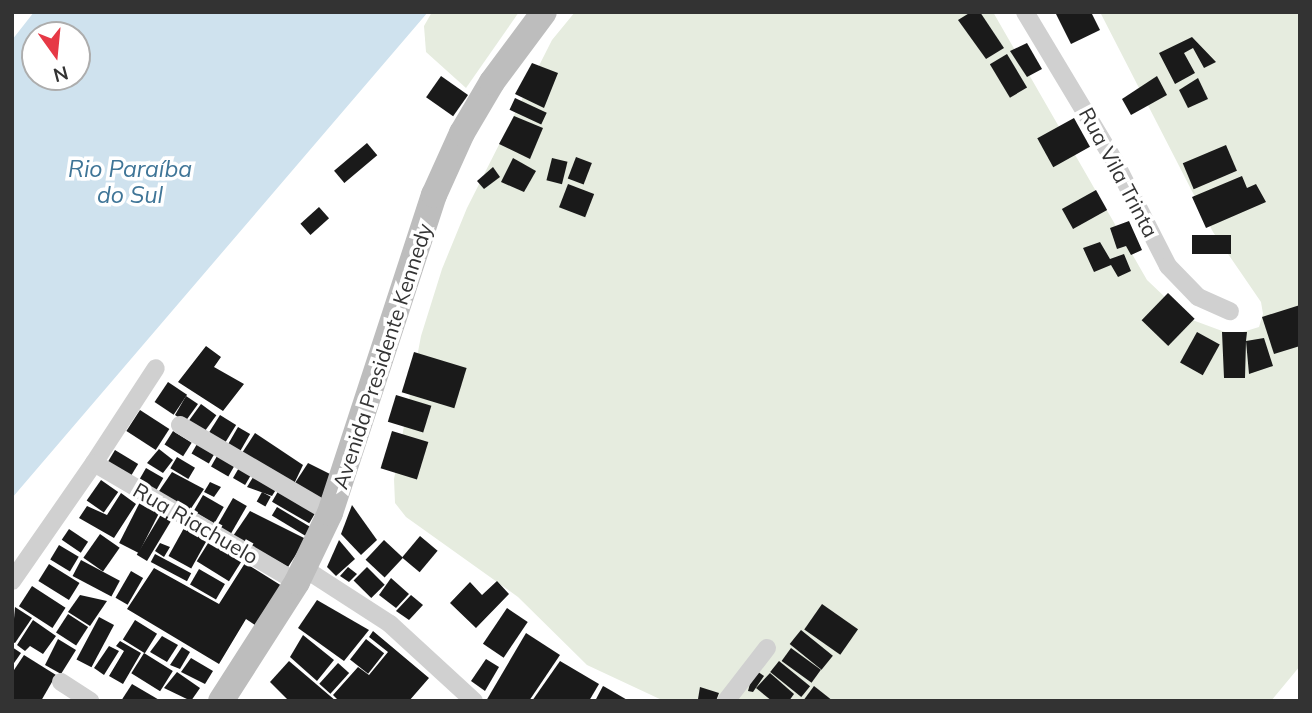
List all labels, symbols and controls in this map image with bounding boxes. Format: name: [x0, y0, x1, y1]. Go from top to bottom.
north arrow: [21, 21, 91, 91]
text: N: [51, 61, 71, 88]
street label: Rua Vila Trinta: [1074, 103, 1164, 241]
water label: Rio Paraíba do Sul: [68, 155, 192, 209]
street label: Avenida Presidente Kennedy: [327, 220, 437, 492]
street label: Rua Riachuelo: [129, 477, 263, 569]

